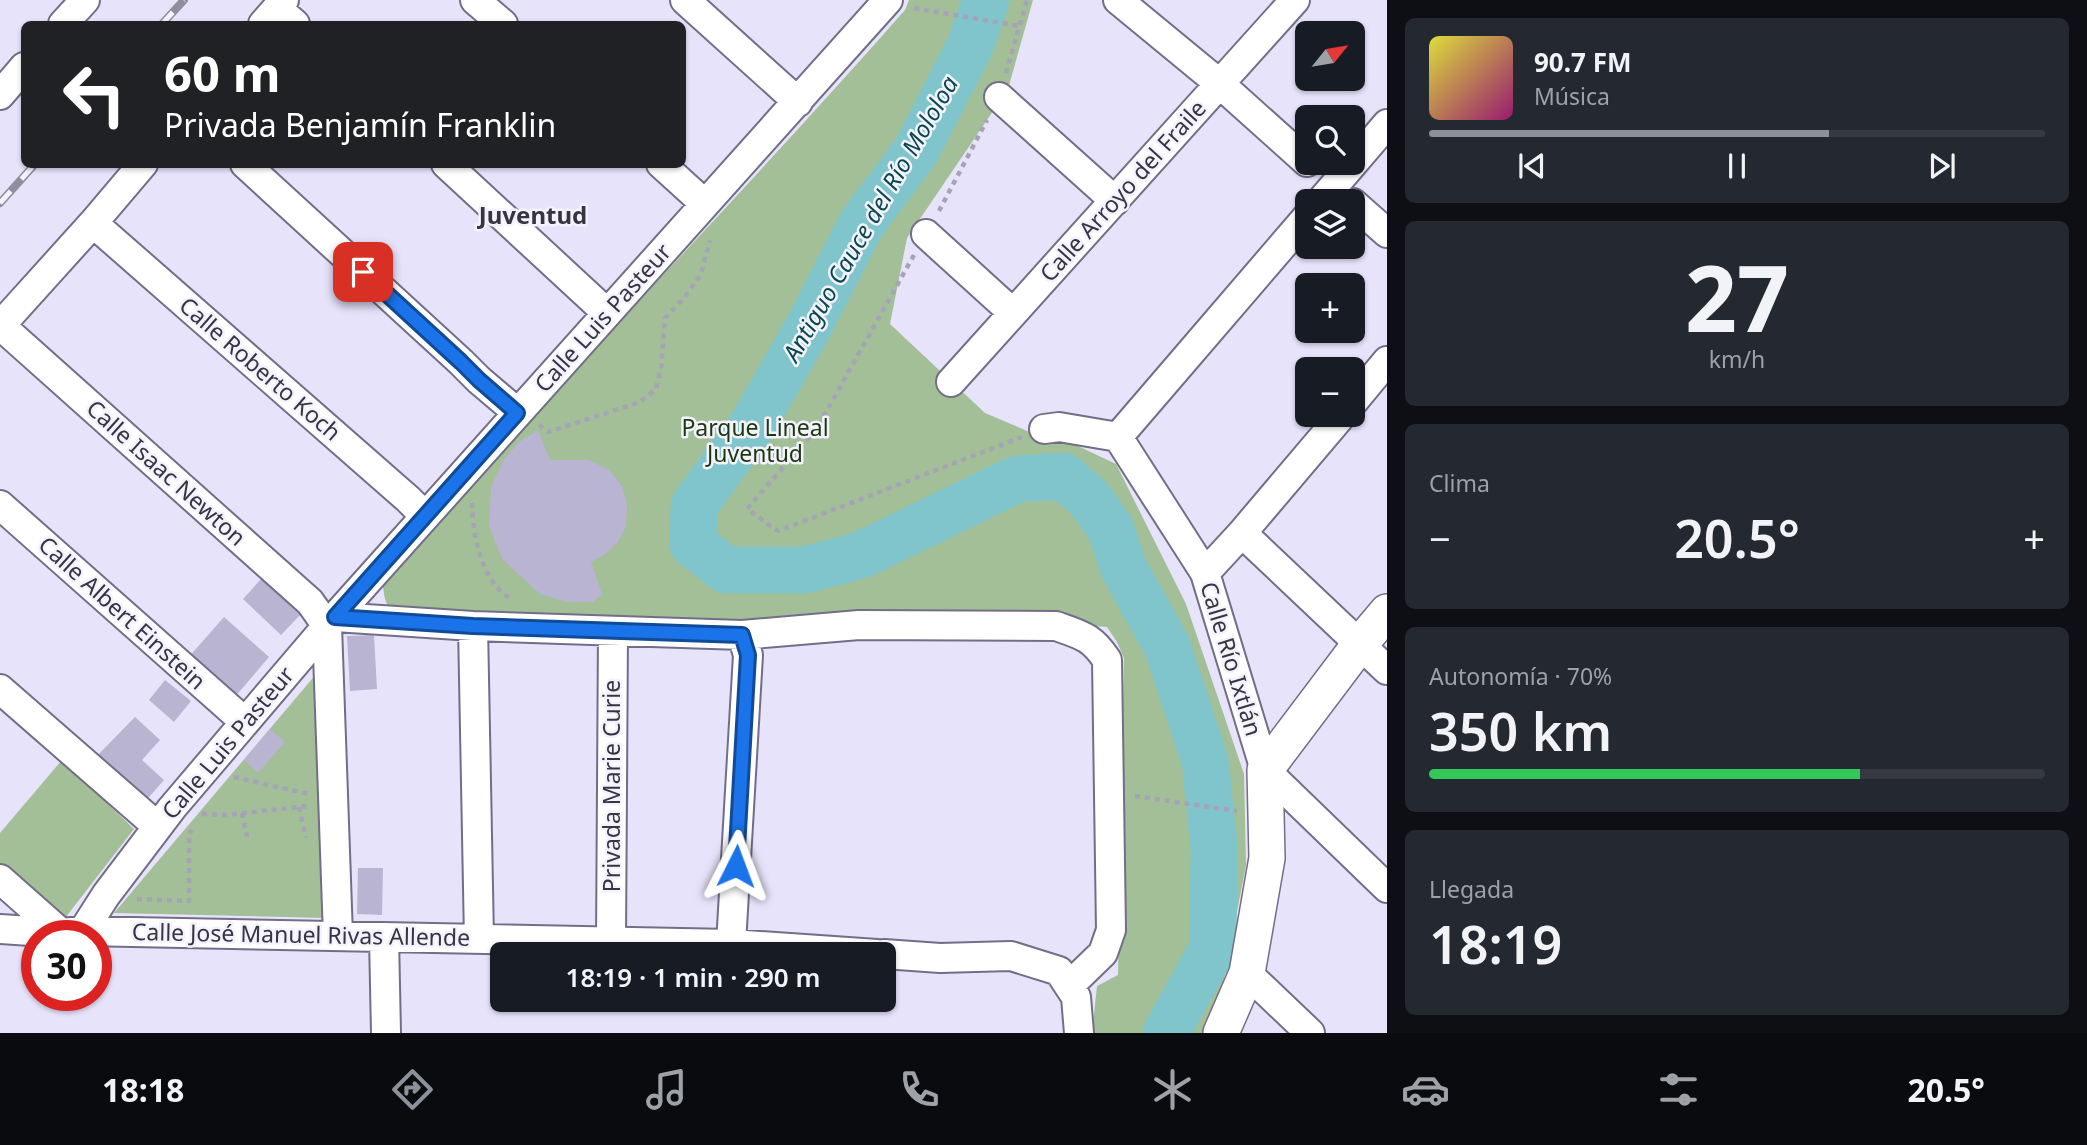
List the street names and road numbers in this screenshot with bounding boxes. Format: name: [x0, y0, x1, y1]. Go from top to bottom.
street label: Calle Arroyo del Fraile: [1032, 93, 1213, 288]
street label: Calle Luis Pasteur: [527, 236, 678, 399]
street label: Calle Roberto Koch: [173, 289, 348, 447]
street label: Calle Isaac Newton: [80, 392, 253, 553]
street label: Calle Albert Einstein: [32, 528, 213, 696]
street label: Calle Río Ixtlán: [1193, 578, 1271, 740]
street label: Calle Luis Pasteur: [154, 659, 301, 826]
street label: Privada Marie Curie: [595, 680, 627, 892]
street label: Calle José Manuel Rivas Allende: [132, 915, 470, 953]

